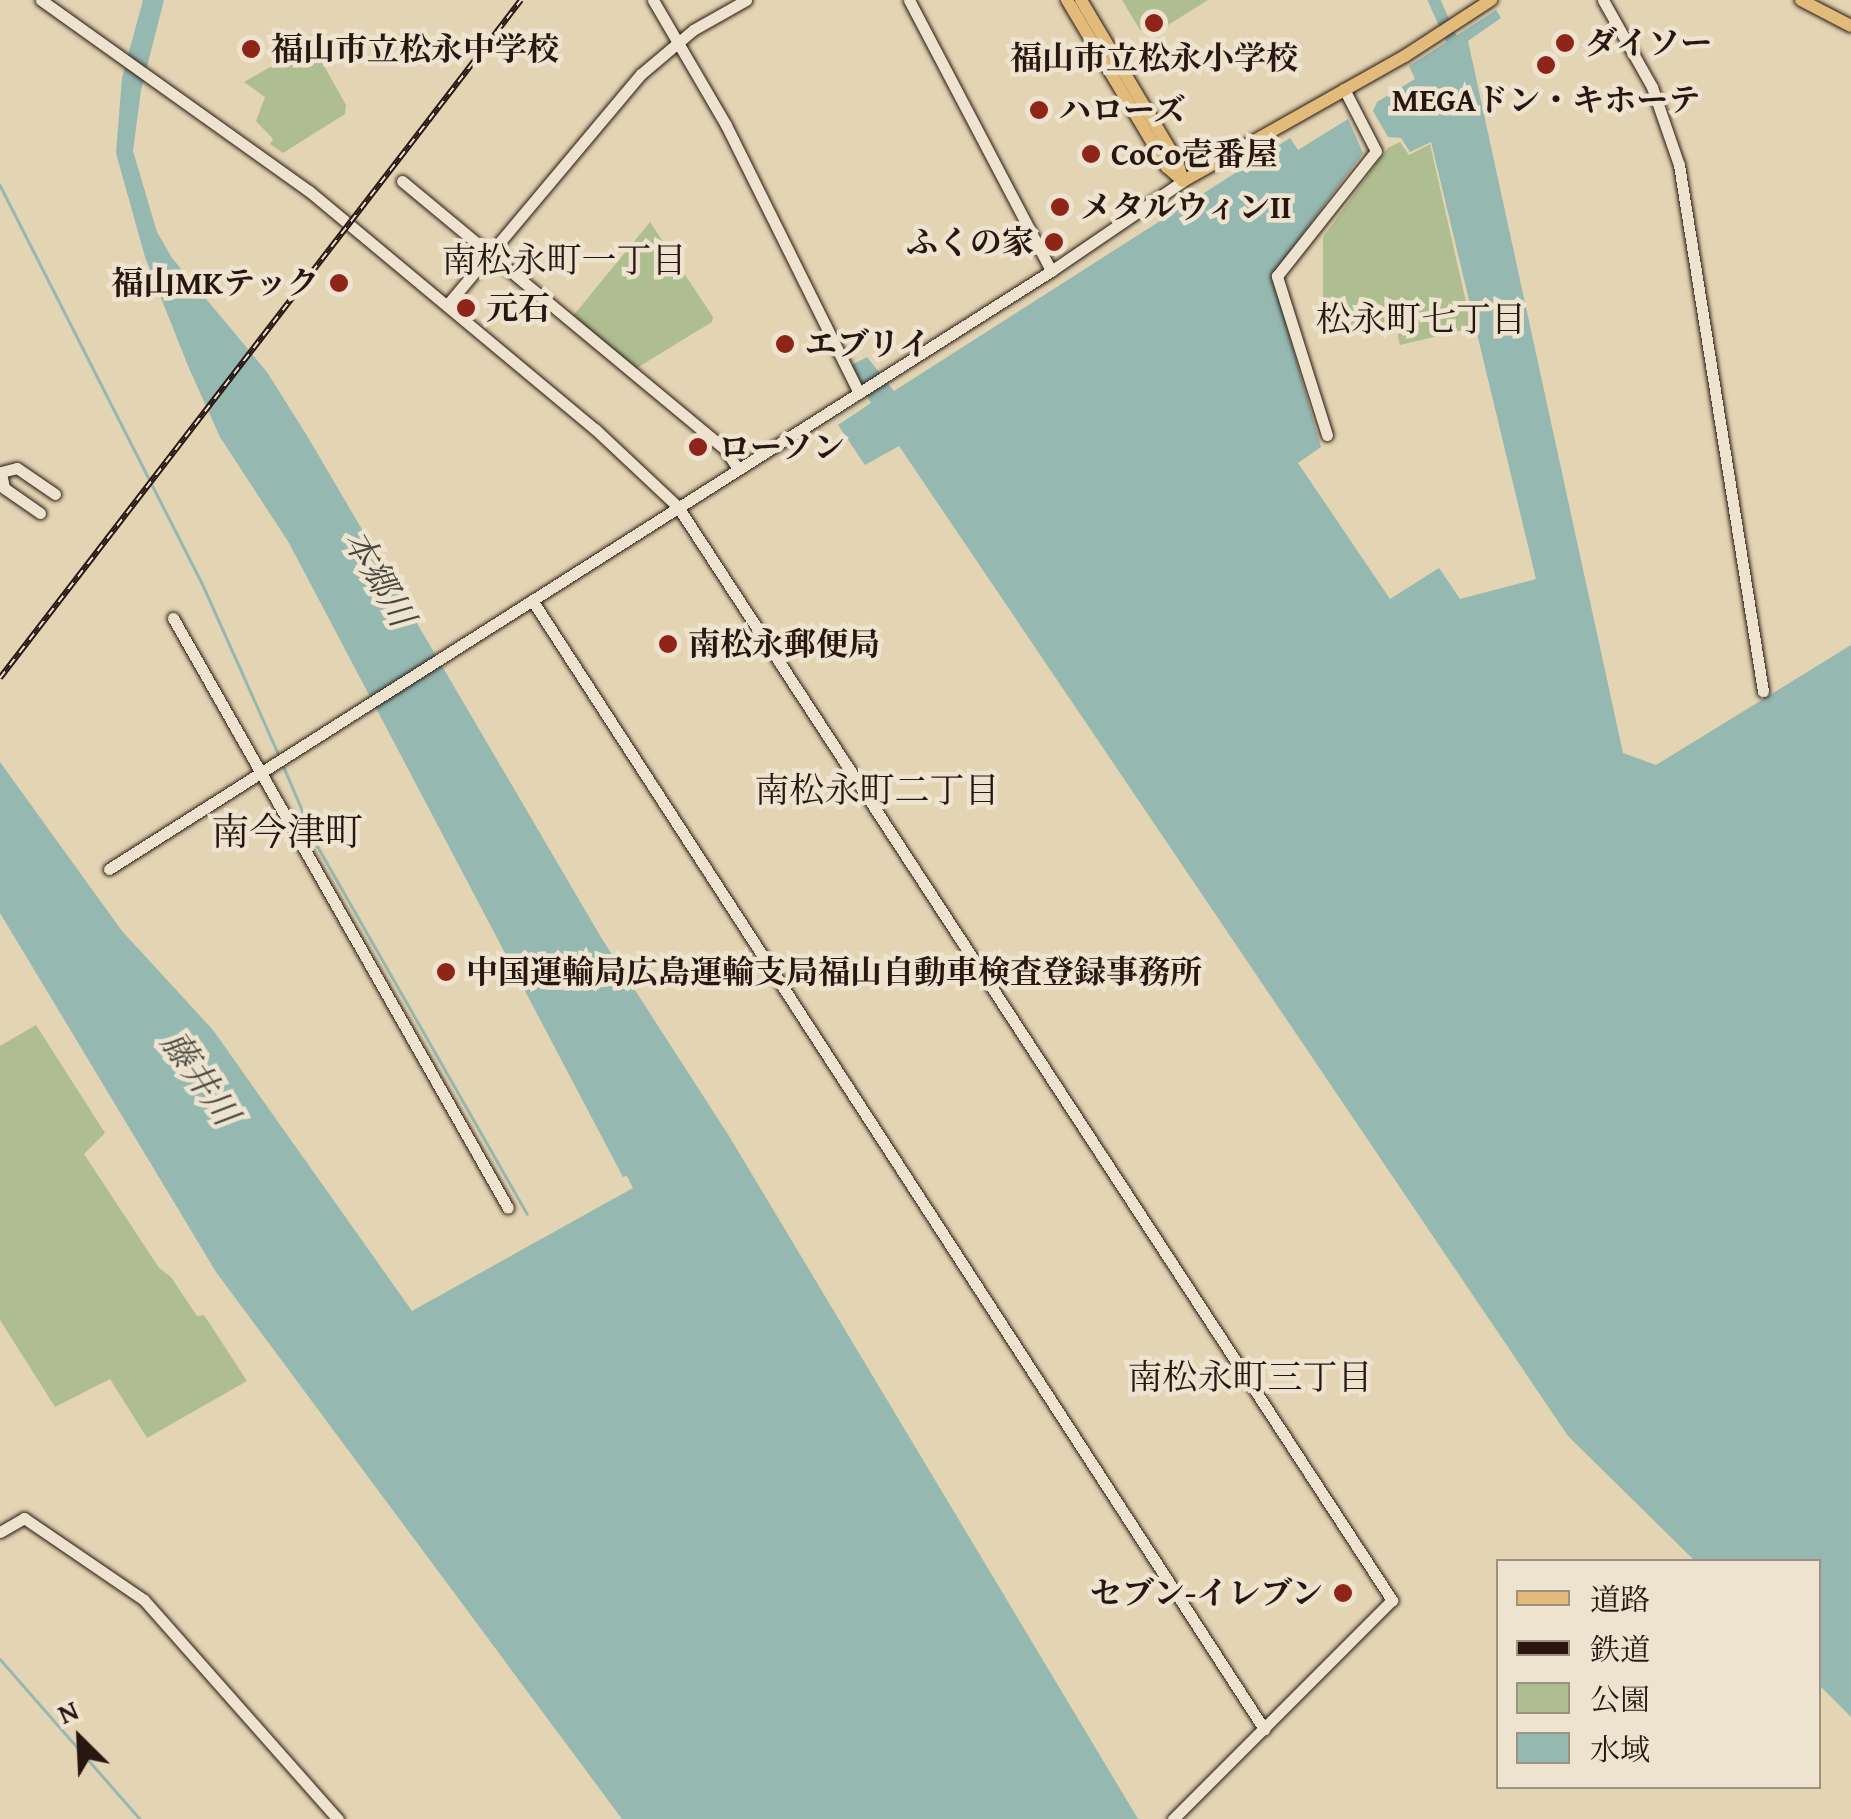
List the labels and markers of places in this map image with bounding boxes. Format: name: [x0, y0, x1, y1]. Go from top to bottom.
marker: 福山市立松永小学校: [1143, 12, 1165, 34]
place label: ダイソー: [1585, 24, 1713, 62]
place label: 福山市立松永中学校: [271, 30, 559, 68]
marker: ダイソー: [1554, 32, 1576, 54]
marker: 福山市立松永中学校: [240, 38, 262, 60]
place label: 福山市立松永小学校: [1010, 39, 1298, 77]
marker: MEGAドン・キホーテ: [1535, 54, 1557, 76]
place label: MEGAドン・キホーテ: [1392, 81, 1700, 119]
place label: ハローズ: [1059, 91, 1187, 129]
marker: ハローズ: [1028, 99, 1050, 121]
place label: CoCo壱番屋: [1111, 135, 1277, 173]
marker: CoCo壱番屋: [1080, 143, 1102, 165]
place label: メタルウィンII: [1080, 188, 1294, 226]
marker: メタルウィンII: [1049, 196, 1071, 218]
place label: ふくの家: [906, 223, 1034, 261]
marker: ふくの家: [1043, 231, 1065, 253]
place label: 福山MKテック: [111, 264, 319, 302]
marker: 福山MKテック: [328, 272, 350, 294]
place label: 元石: [486, 289, 550, 327]
marker: 元石: [455, 297, 477, 319]
place label: エブリイ: [805, 325, 933, 363]
marker: エブリイ: [774, 333, 796, 355]
place label: ローソン: [718, 428, 846, 466]
marker: ローソン: [687, 436, 709, 458]
place label: 南松永郵便局: [688, 625, 880, 663]
marker: 南松永郵便局: [657, 633, 679, 655]
place label: 中国運輸局広島運輸支局福山自動車検査登録事務所: [466, 953, 1202, 991]
marker: 中国運輸局広島運輸支局福山自動車検査登録事務所: [435, 961, 457, 983]
place label: セブン-イレブン: [1087, 1574, 1323, 1612]
marker: セブン-イレブン: [1332, 1582, 1354, 1604]

